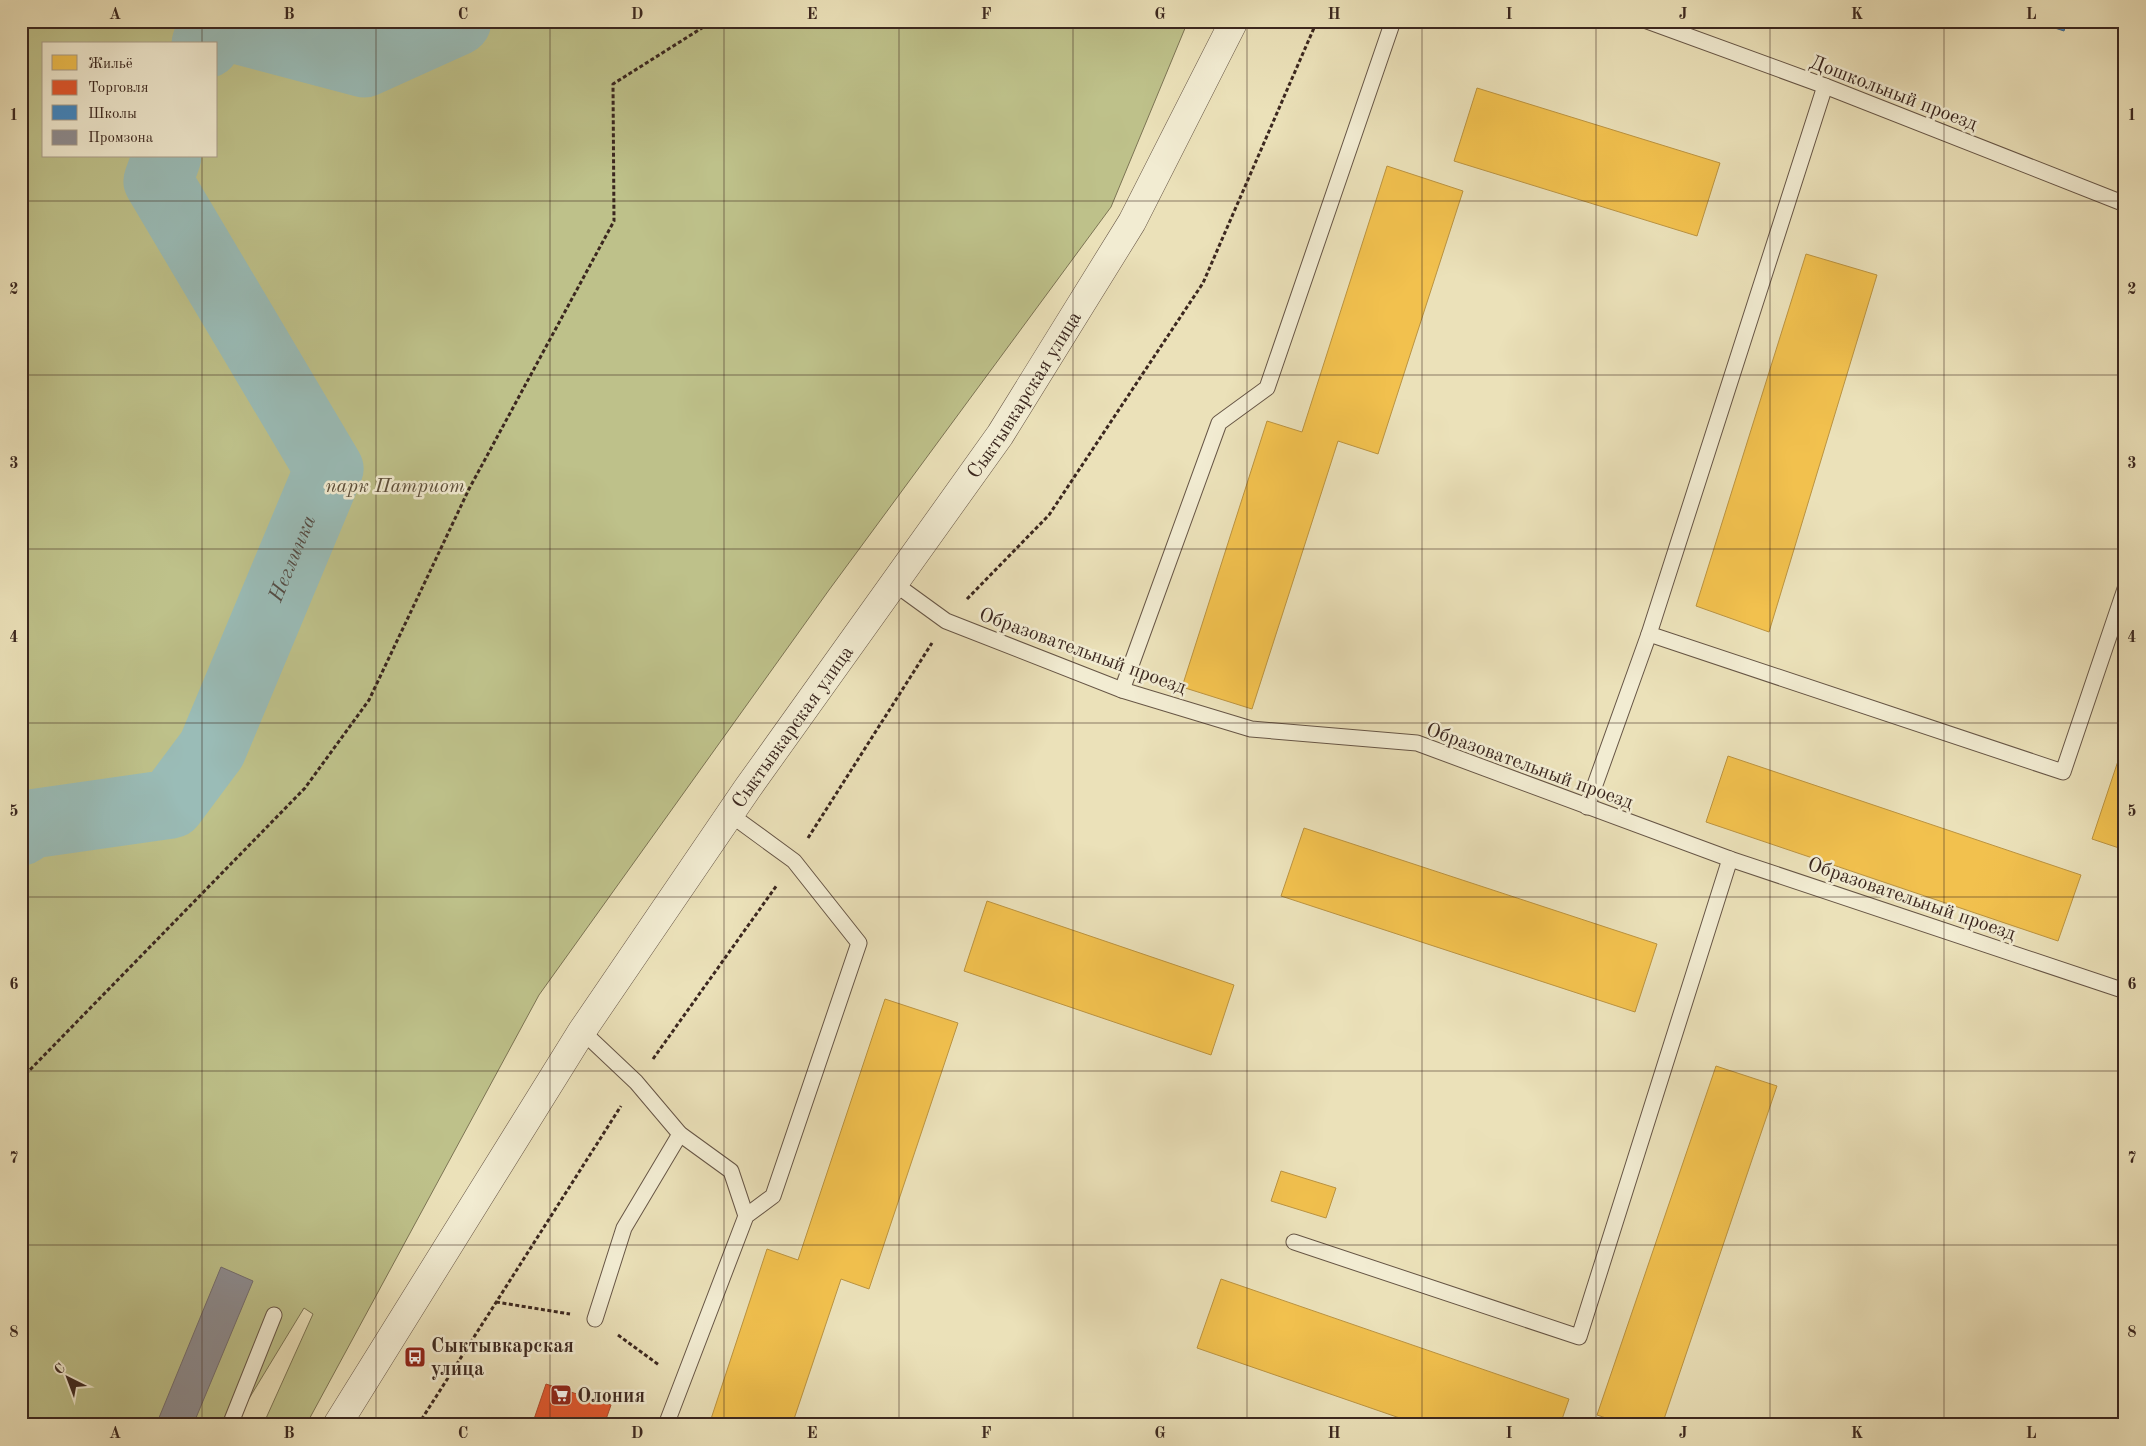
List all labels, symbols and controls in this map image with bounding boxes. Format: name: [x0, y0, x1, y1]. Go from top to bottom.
text: A: [109, 7, 121, 23]
text: B: [283, 7, 295, 23]
text: C: [458, 7, 468, 23]
text: D: [631, 7, 643, 23]
text: E: [806, 7, 818, 23]
text: F: [981, 7, 992, 23]
text: G: [1154, 7, 1166, 23]
text: H: [1327, 7, 1341, 23]
text: I: [1505, 7, 1513, 23]
text: J: [1679, 7, 1688, 23]
text: K: [1851, 7, 1863, 23]
text: L: [2026, 7, 2037, 23]
legend: [42, 42, 218, 158]
street label: Дошкольный проезд: [1807, 53, 1980, 135]
text: Жильё: [88, 57, 133, 72]
text: Торговля: [88, 81, 149, 96]
text: Школы: [88, 107, 137, 122]
text: 1: [9, 108, 19, 124]
text: 1: [2127, 108, 2137, 124]
text: Промзона: [88, 131, 154, 146]
text: 2: [9, 282, 19, 298]
text: 2: [2127, 282, 2137, 298]
street label: Сыктывкарская улица: [964, 308, 1086, 483]
text: 3: [9, 456, 19, 472]
text: 3: [2127, 456, 2137, 472]
park label: парк Патриот: [325, 477, 465, 497]
water label: Неглинка: [265, 512, 321, 606]
street label: Образовательный проезд: [976, 605, 1189, 699]
text: 4: [9, 630, 19, 646]
text: 4: [2127, 630, 2137, 646]
street label: Сыктывкарская улица: [729, 643, 858, 812]
street label: Образовательный проезд: [1423, 720, 1636, 814]
text: 5: [9, 804, 19, 820]
text: 5: [2127, 804, 2137, 820]
street label: Образовательный проезд: [1805, 855, 2018, 945]
text: 6: [9, 977, 19, 993]
text: 6: [2127, 977, 2137, 993]
text: 7: [9, 1151, 19, 1167]
text: 7: [2127, 1151, 2137, 1167]
text: 8: [9, 1325, 19, 1341]
text: 8: [2127, 1325, 2137, 1341]
place label: Сыктывкарская улица: [431, 1337, 574, 1380]
bus stop icon: Сыктывкарская улица: [403, 1345, 427, 1369]
north arrow: [42, 1354, 92, 1404]
text: С: [52, 1361, 68, 1377]
supermarket icon: Олония: [549, 1383, 573, 1407]
place label: Олония: [577, 1387, 645, 1407]
text: A: [109, 1426, 121, 1442]
text: B: [283, 1426, 295, 1442]
text: C: [458, 1426, 468, 1442]
text: D: [631, 1426, 643, 1442]
text: E: [806, 1426, 818, 1442]
text: F: [981, 1426, 992, 1442]
text: G: [1154, 1426, 1166, 1442]
text: H: [1327, 1426, 1341, 1442]
text: I: [1505, 1426, 1513, 1442]
text: J: [1679, 1426, 1688, 1442]
text: K: [1851, 1426, 1863, 1442]
text: L: [2026, 1426, 2037, 1442]

